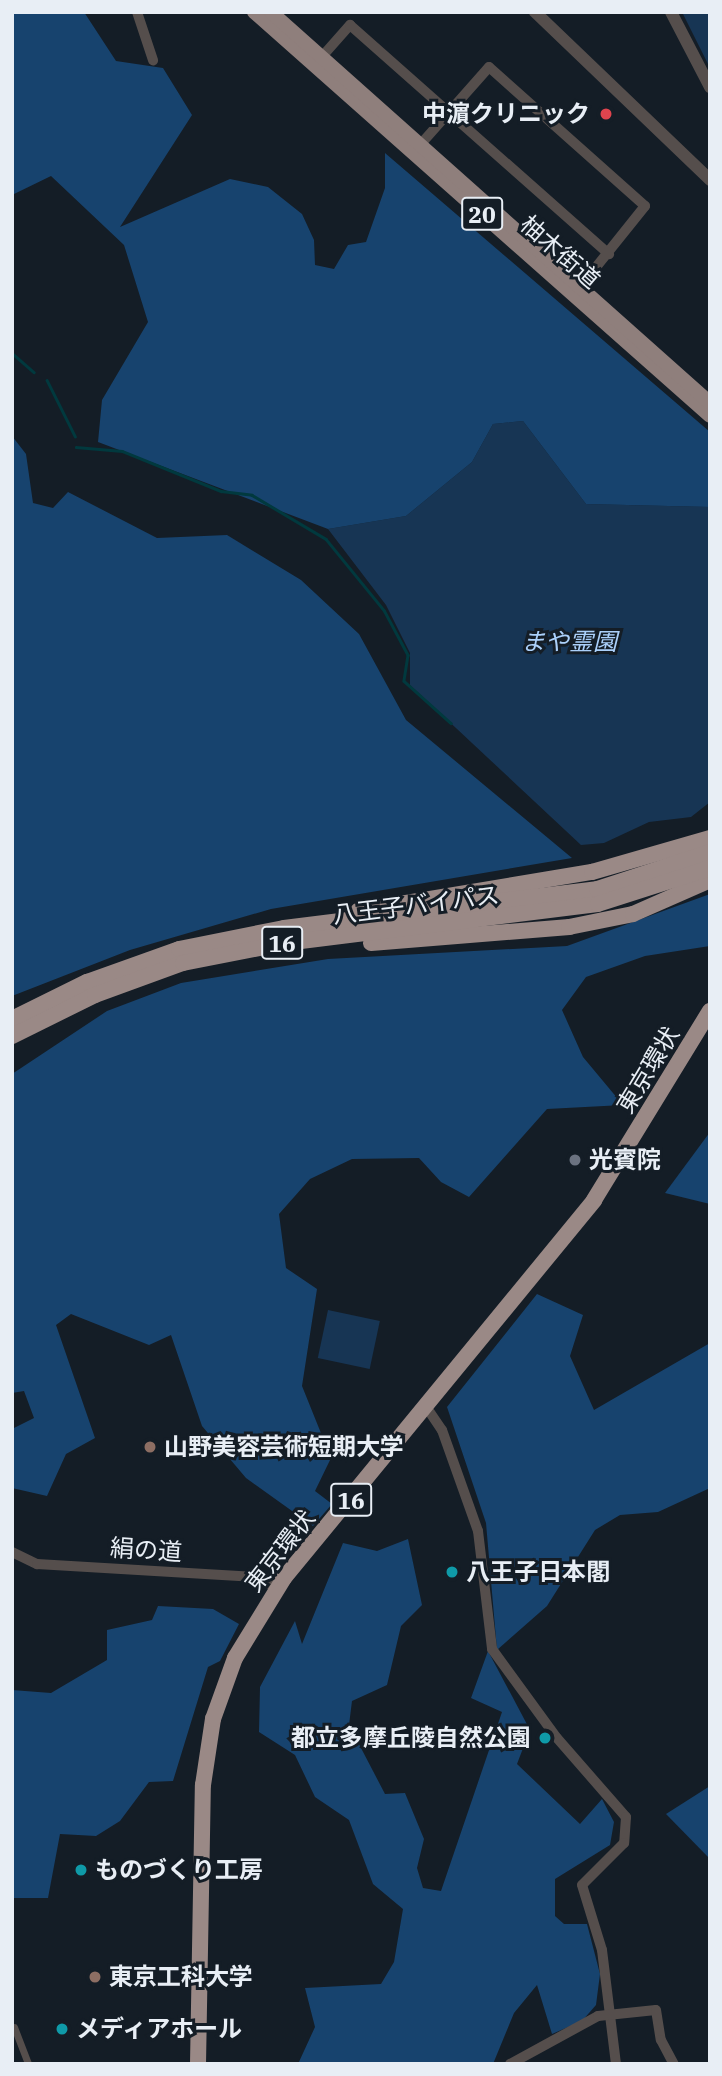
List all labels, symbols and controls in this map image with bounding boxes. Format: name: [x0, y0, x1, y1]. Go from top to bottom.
place label: 中濵クリニック: [422, 100, 590, 128]
marker: 中濵クリニック: [596, 104, 616, 124]
road number: 20: [461, 195, 503, 234]
street label: 柚木街道: [514, 210, 606, 294]
park label: まや霊園: [521, 628, 617, 656]
street label: 八王子バイパス: [331, 880, 501, 930]
road number: 16: [261, 924, 303, 962]
street label: 東京環状: [611, 1021, 685, 1119]
place label: 光賓院: [589, 1146, 661, 1174]
marker: 光賓院: [567, 1152, 583, 1168]
place label: 山野美容芸術短期大学: [164, 1433, 404, 1461]
marker: 山野美容芸術短期大学: [142, 1439, 158, 1455]
road number: 16: [330, 1480, 372, 1520]
street label: 東京環状: [239, 1504, 321, 1598]
street label: 絹の道: [109, 1533, 183, 1567]
place label: 八王子日本閣: [466, 1558, 610, 1586]
marker: 八王子日本閣: [444, 1564, 460, 1580]
place label: 都立多摩丘陵自然公園: [291, 1724, 531, 1752]
marker: 都立多摩丘陵自然公園: [537, 1730, 553, 1746]
place label: ものづくり工房: [95, 1856, 263, 1884]
marker: ものづくり工房: [73, 1862, 89, 1878]
place label: 東京工科大学: [109, 1963, 253, 1991]
marker: 東京工科大学: [87, 1969, 103, 1985]
place label: メディアホール: [76, 2015, 244, 2043]
marker: メディアホール: [54, 2021, 70, 2037]

